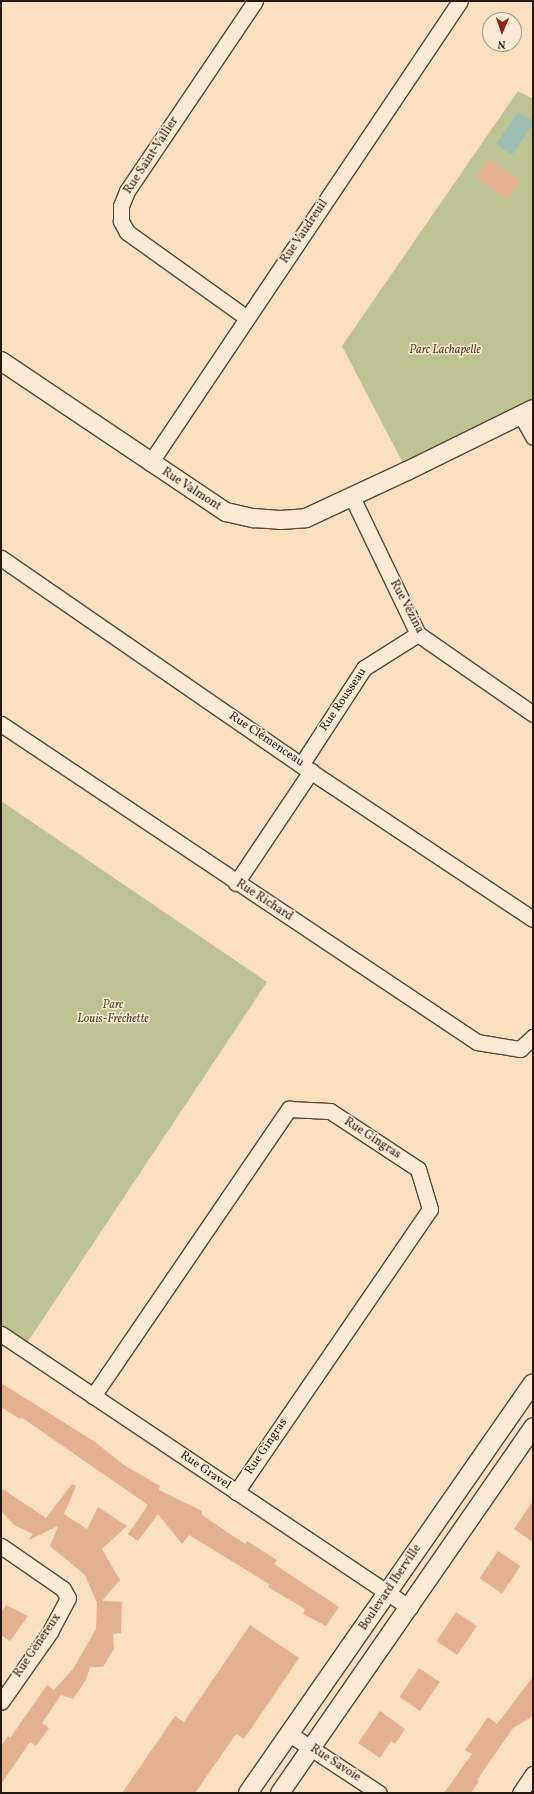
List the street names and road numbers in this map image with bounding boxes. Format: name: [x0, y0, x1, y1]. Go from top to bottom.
street label: Rue Saint-Vallier: [122, 115, 182, 197]
street label: Rue Vaudreuil: [278, 197, 332, 267]
street label: Rue Valmont: [158, 465, 224, 515]
street label: Rue Vézina: [386, 578, 426, 636]
street label: Rue Rousseau: [318, 666, 370, 734]
street label: Rue Clémenceau: [226, 710, 306, 770]
street label: Rue Richard: [233, 877, 295, 925]
street label: Rue Gingras: [341, 1115, 403, 1163]
street label: Rue Gingras: [243, 1416, 291, 1478]
street label: Rue Gravel: [177, 1449, 233, 1493]
street label: Boulevard Iberville: [357, 1542, 425, 1634]
street label: Rue Généreux: [11, 1611, 65, 1681]
street label: Rue Savoie: [307, 1742, 363, 1786]

